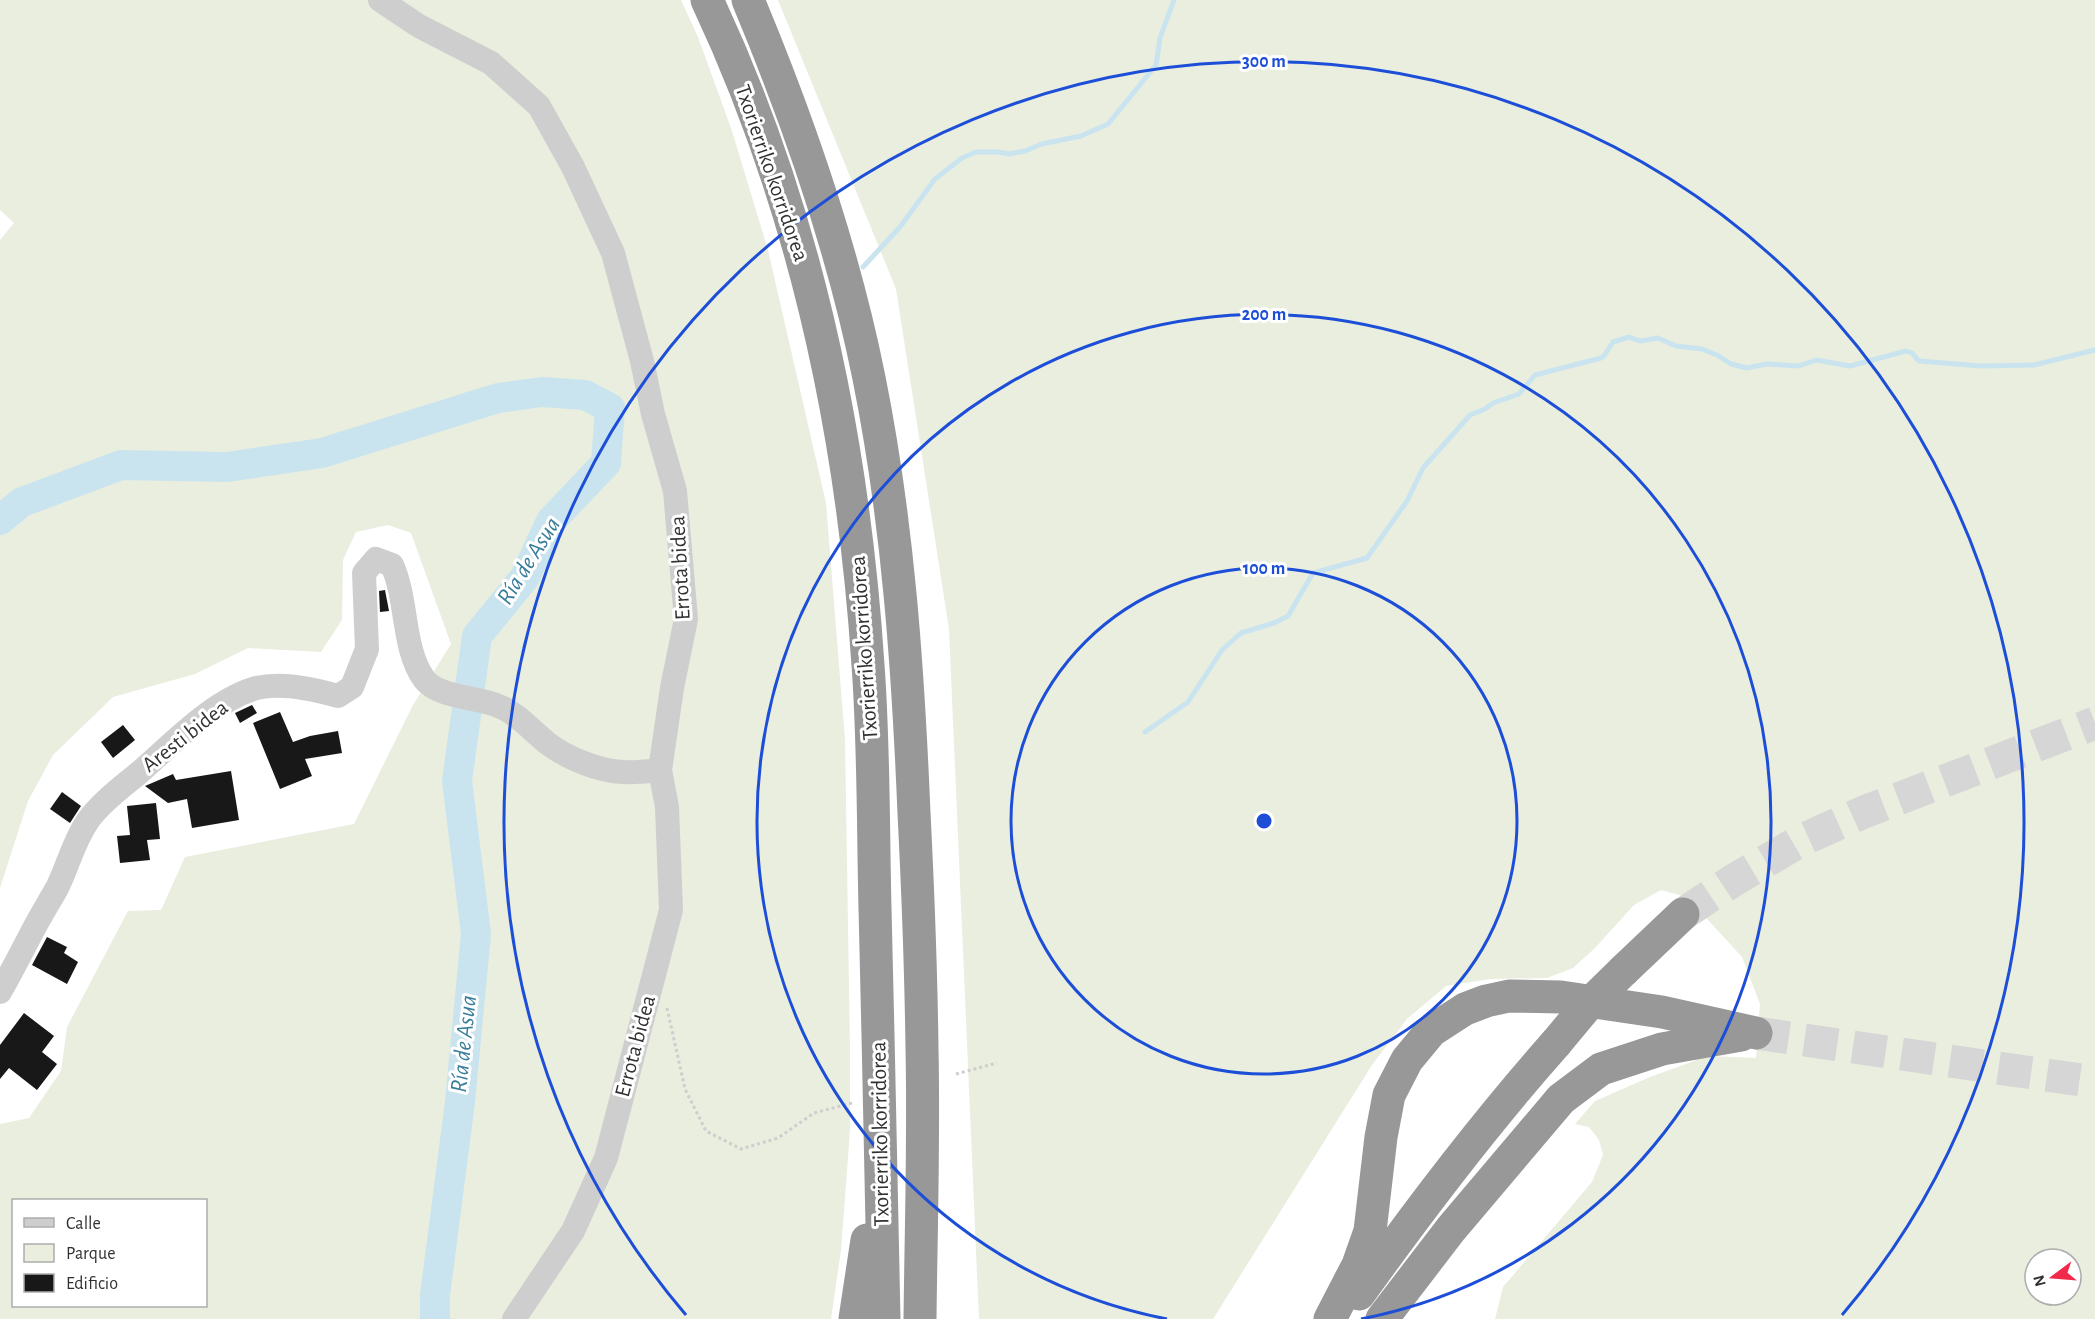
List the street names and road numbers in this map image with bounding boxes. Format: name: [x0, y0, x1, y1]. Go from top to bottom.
street label: Txorierriko korridorea: [731, 82, 813, 264]
street label: Errota bidea: [666, 515, 694, 621]
street label: Txorierriko korridorea: [847, 555, 881, 741]
street label: Aresti bidea: [138, 696, 232, 776]
street label: Errota bidea: [611, 993, 659, 1099]
street label: Txorierriko korridorea: [867, 1041, 893, 1227]

